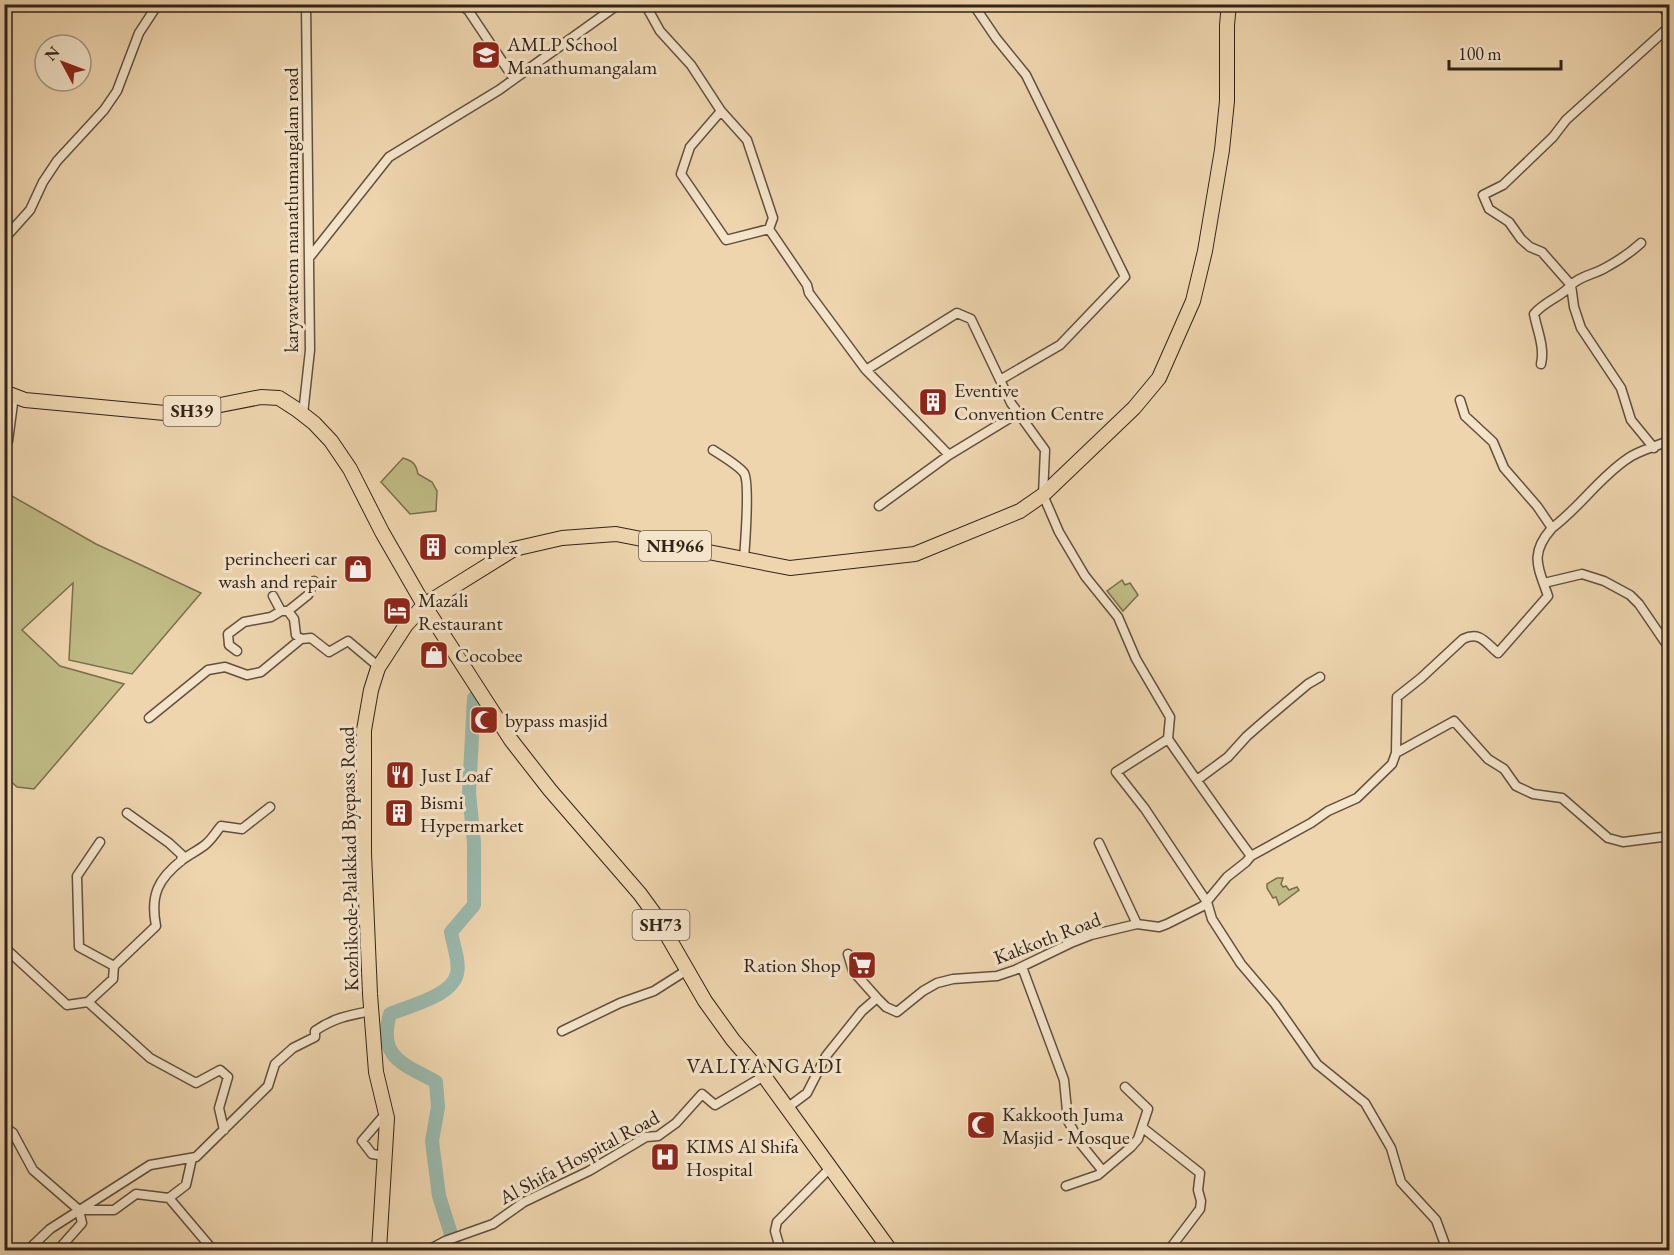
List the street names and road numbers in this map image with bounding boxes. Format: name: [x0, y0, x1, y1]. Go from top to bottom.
street label: karyavattom manathumangalam road: [278, 67, 304, 353]
road number: SH39: [164, 396, 220, 426]
road number: NH966: [639, 531, 711, 561]
street label: Kozhikode-Palakkad Byepass Road: [334, 725, 364, 992]
street label: Kakkoth Road: [990, 905, 1105, 970]
road number: SH73: [632, 910, 690, 940]
street label: Al Shifa Hospital Road: [494, 1103, 664, 1211]

